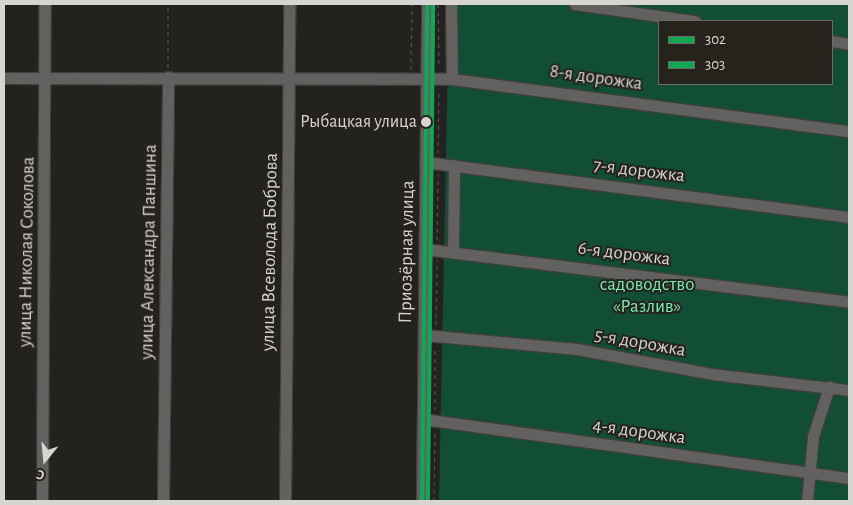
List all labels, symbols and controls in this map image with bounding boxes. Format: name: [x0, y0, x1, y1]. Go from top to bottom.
legend: [658, 20, 833, 85]
text: 302: [705, 32, 726, 47]
text: 303: [705, 57, 725, 72]
street label: 8-я дорожка: [548, 60, 644, 96]
place label: Рыбацкая улица: [300, 111, 417, 133]
marker: Рыбацкая улица: [421, 117, 431, 127]
street label: улица Александра Паншина: [136, 144, 162, 360]
street label: улица Всеволода Боброва: [257, 153, 283, 351]
street label: 7-я дорожка: [592, 154, 686, 188]
street label: улица Николая Соколова: [14, 157, 40, 347]
street label: Приозёрная улица: [394, 180, 420, 324]
street label: 6-я дорожка: [576, 237, 672, 271]
park label: садоводство «Разлив»: [600, 274, 694, 318]
street label: 5-я дорожка: [593, 324, 687, 362]
street label: 4-я дорожка: [591, 414, 687, 450]
north arrow: [20, 435, 70, 485]
text: С: [35, 467, 46, 482]

